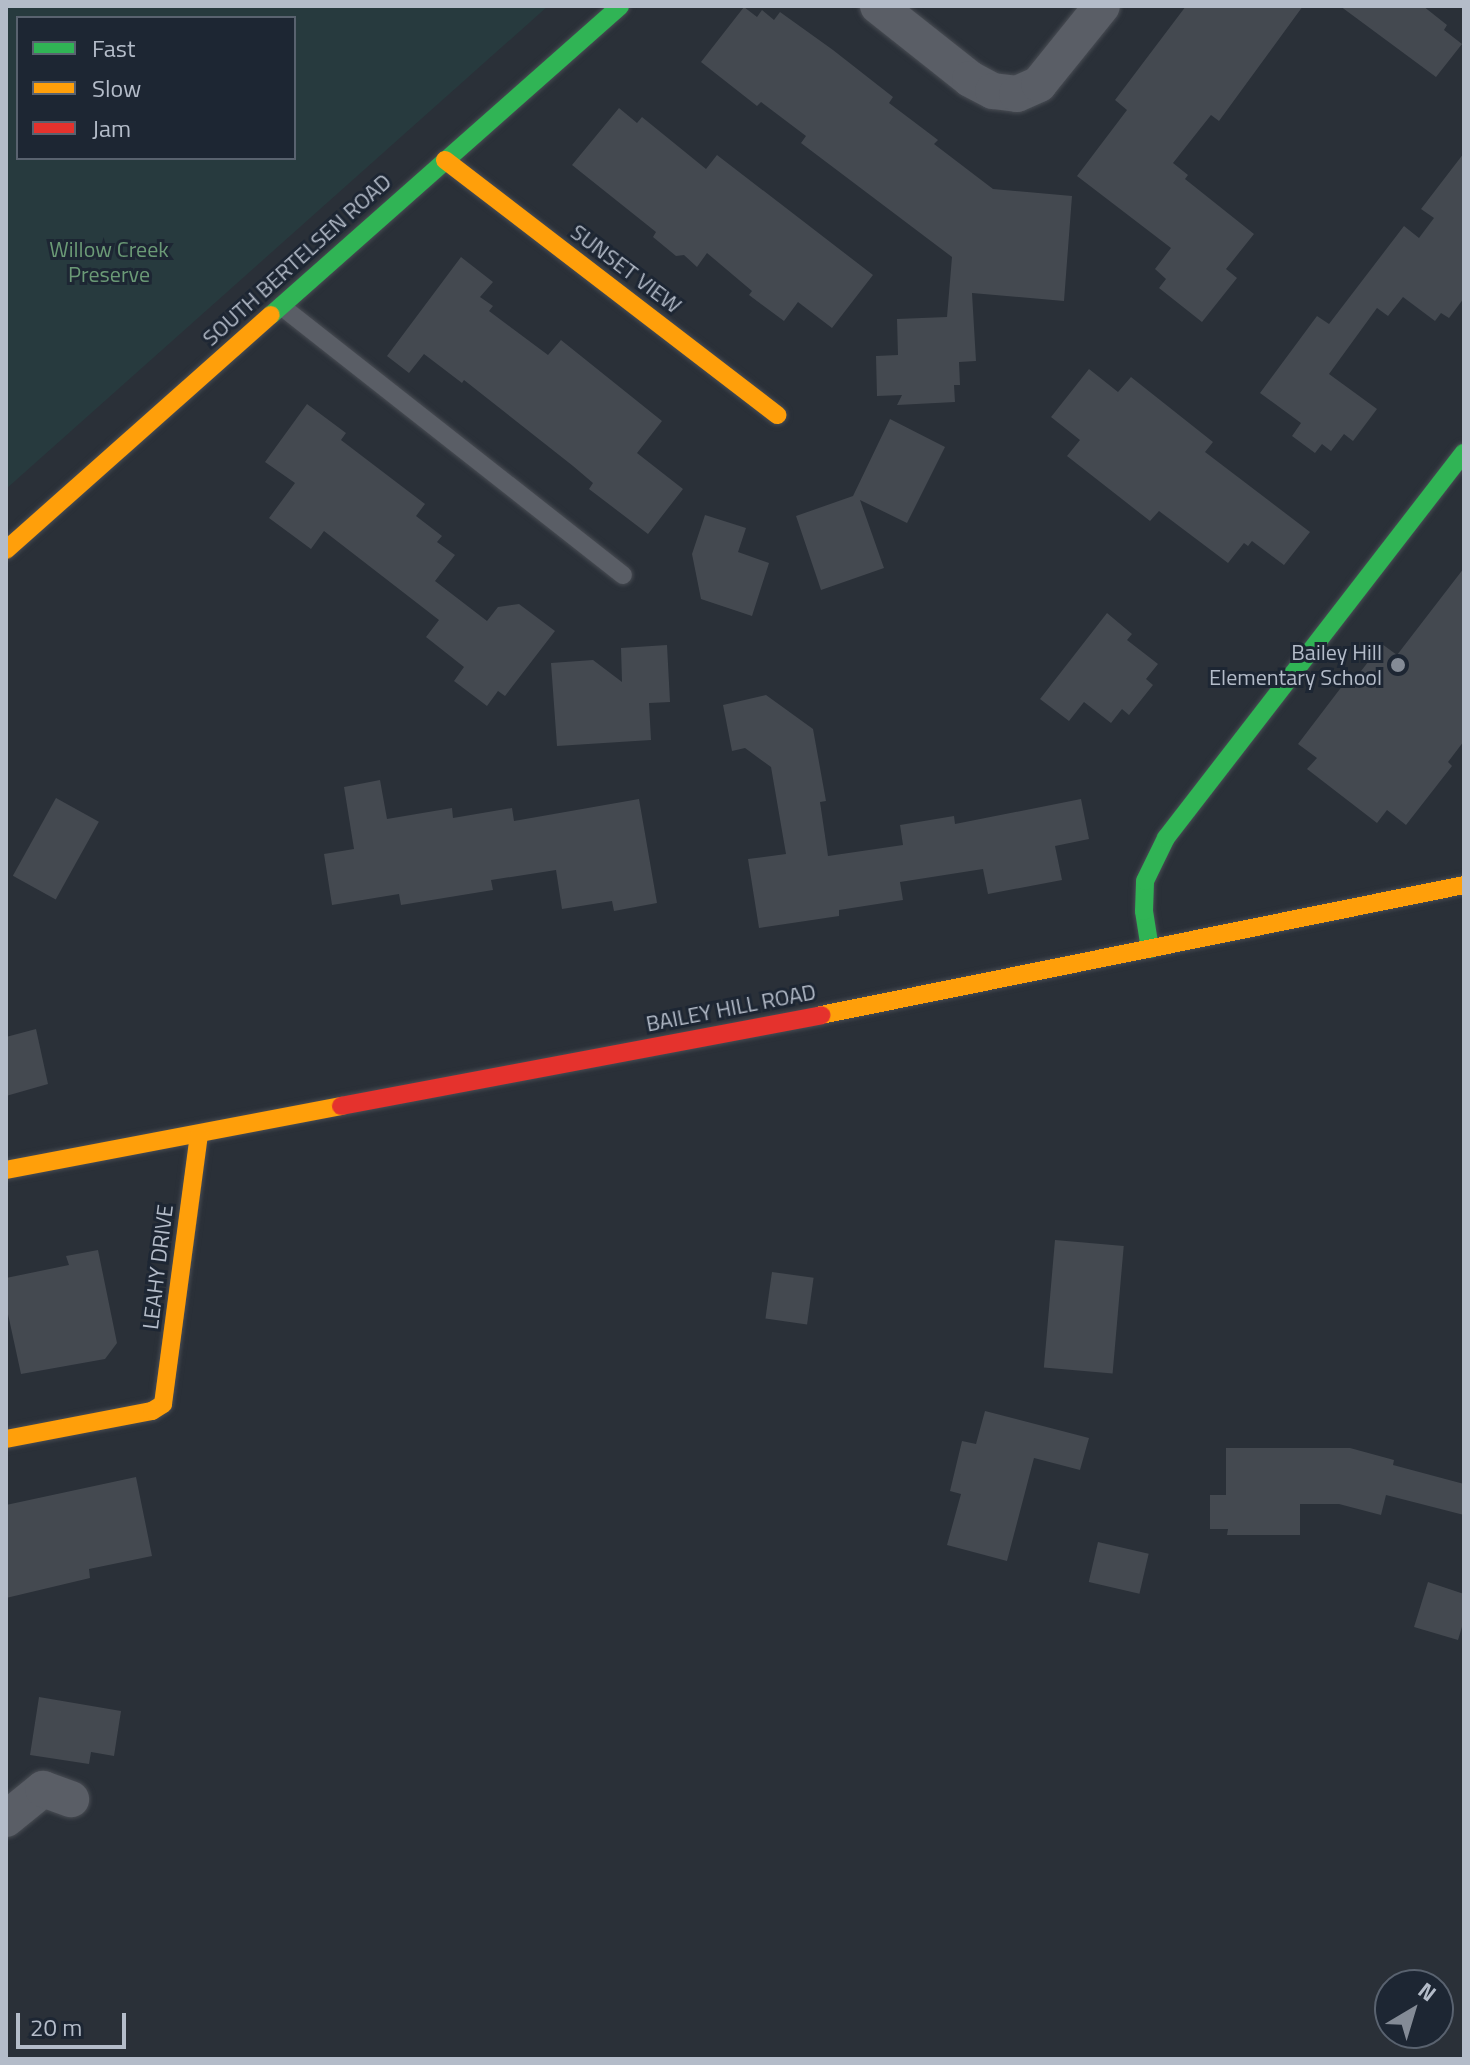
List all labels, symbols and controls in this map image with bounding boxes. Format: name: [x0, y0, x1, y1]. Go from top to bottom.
legend: [16, 16, 296, 160]
text: Fast: [92, 30, 135, 66]
text: Slow: [92, 70, 141, 106]
text: Jam: [92, 110, 131, 146]
street label: SOUTH BERTELSEN ROAD: [197, 169, 397, 351]
street label: SUNSET VIEW: [566, 219, 686, 319]
park label: Willow Creek Preserve: [49, 236, 169, 288]
place label: Bailey Hill Elementary School: [1209, 639, 1382, 690]
marker: Bailey Hill Elementary School: [1389, 656, 1407, 674]
street label: BAILEY HILL ROAD: [644, 979, 818, 1037]
street label: LEAHY DRIVE: [137, 1203, 179, 1331]
north arrow: [1374, 1969, 1454, 2049]
text: N: [1411, 1974, 1444, 2010]
scale bar: [20, 1997, 130, 2047]
text: 20 m: [30, 2009, 82, 2045]

